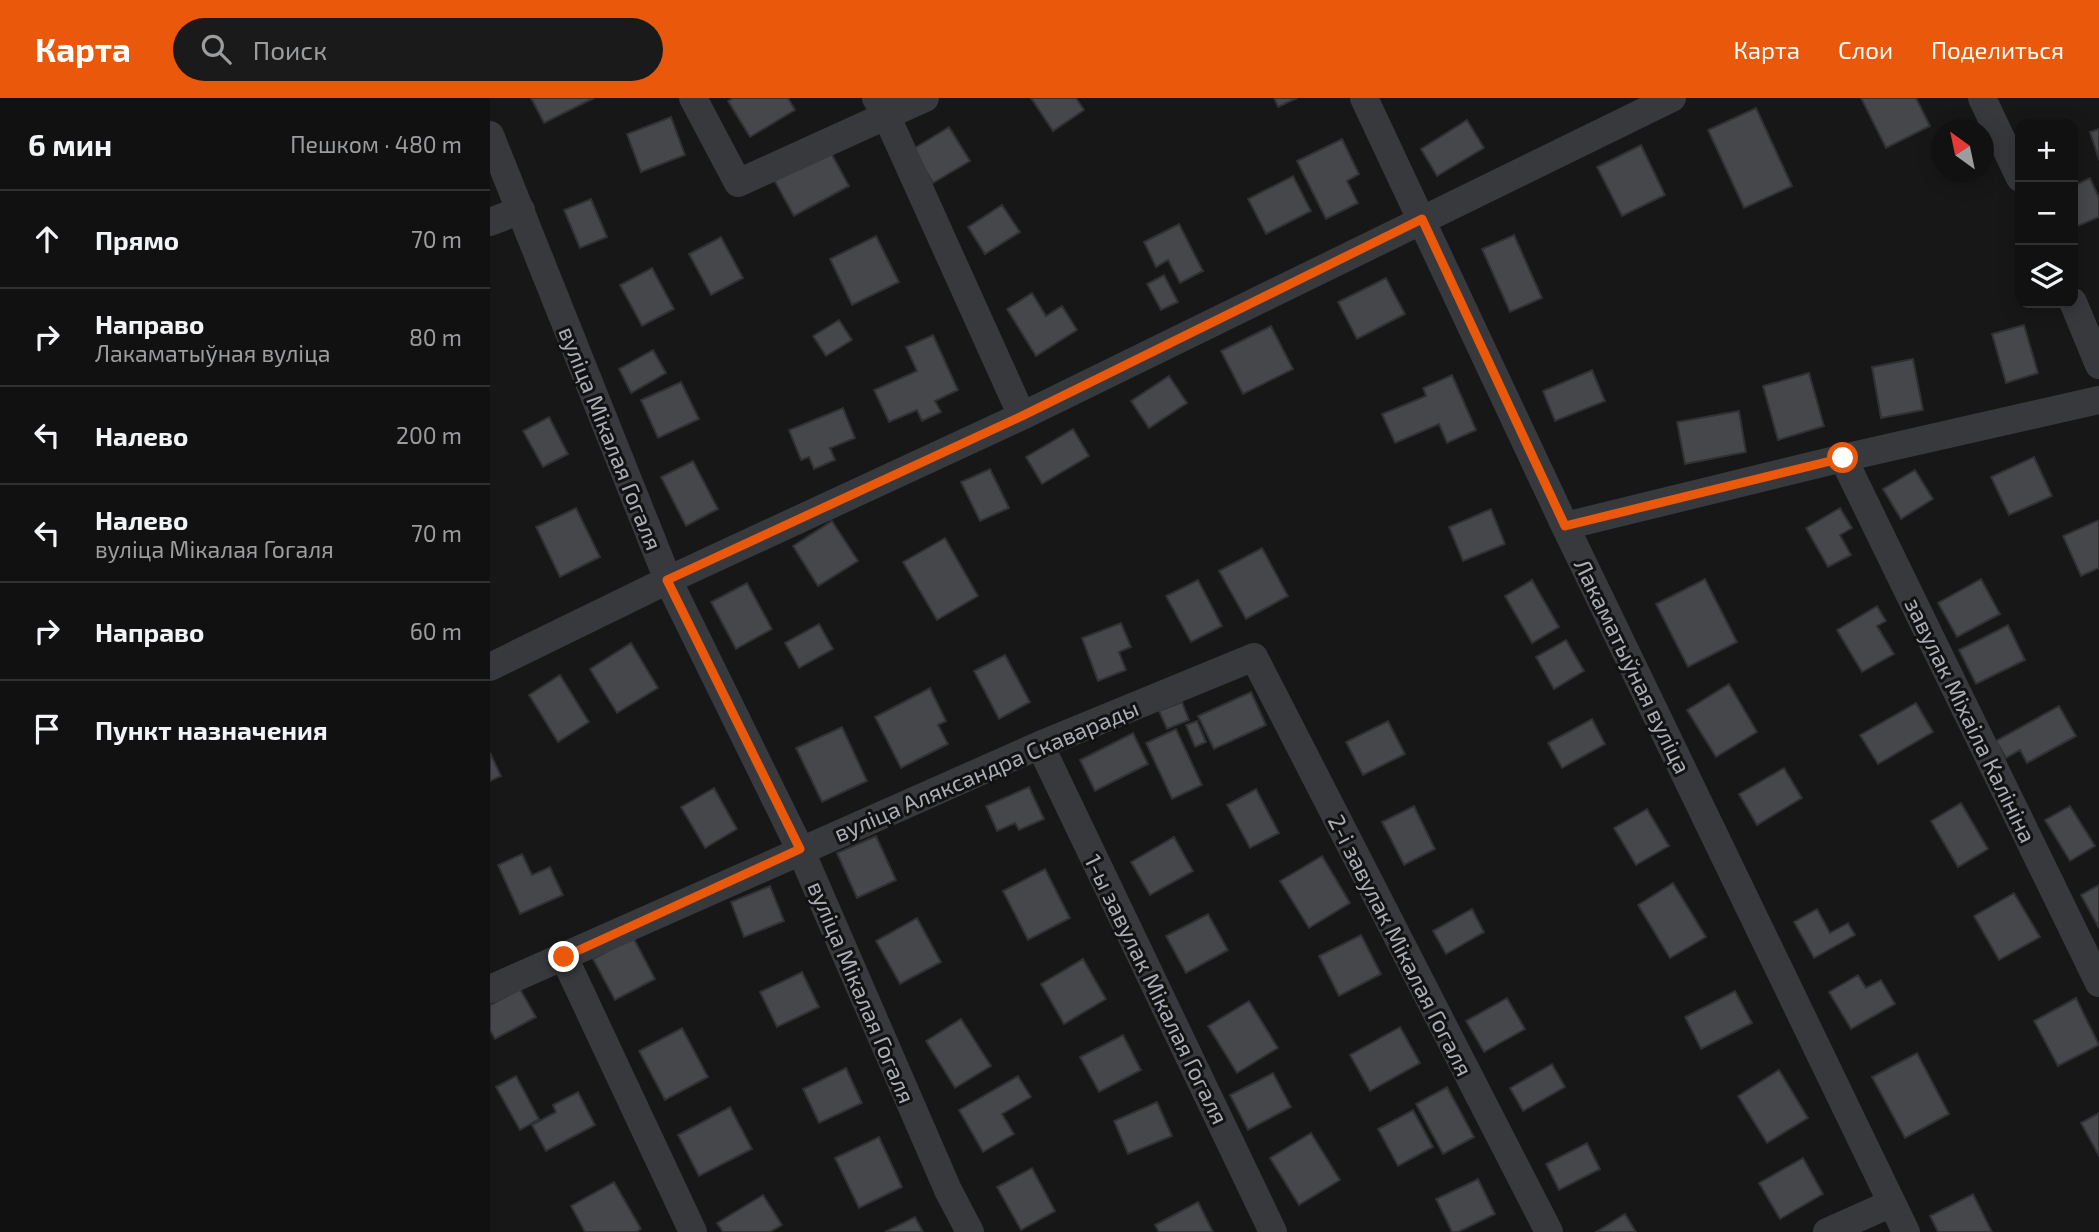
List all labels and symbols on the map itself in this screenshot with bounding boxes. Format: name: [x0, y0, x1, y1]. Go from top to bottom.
north arrow: [1931, 119, 1994, 182]
street label: вуліца Мікалая Гогаля: [552, 322, 669, 554]
route start: [1827, 442, 1858, 473]
street label: Лакаматыўная вуліца: [1568, 554, 1697, 778]
street label: завулак Міхаіла Калініна: [1899, 593, 2043, 847]
street label: вуліца Аляксандра Скаварады: [830, 693, 1143, 848]
street label: 2-і завулак Мікалая Гогаля: [1322, 810, 1479, 1081]
street label: 1-ы завулак Мікалая Гогаля: [1078, 849, 1235, 1129]
street label: вуліца Мікалая Гогаля: [802, 877, 922, 1108]
route end: [548, 941, 579, 972]

